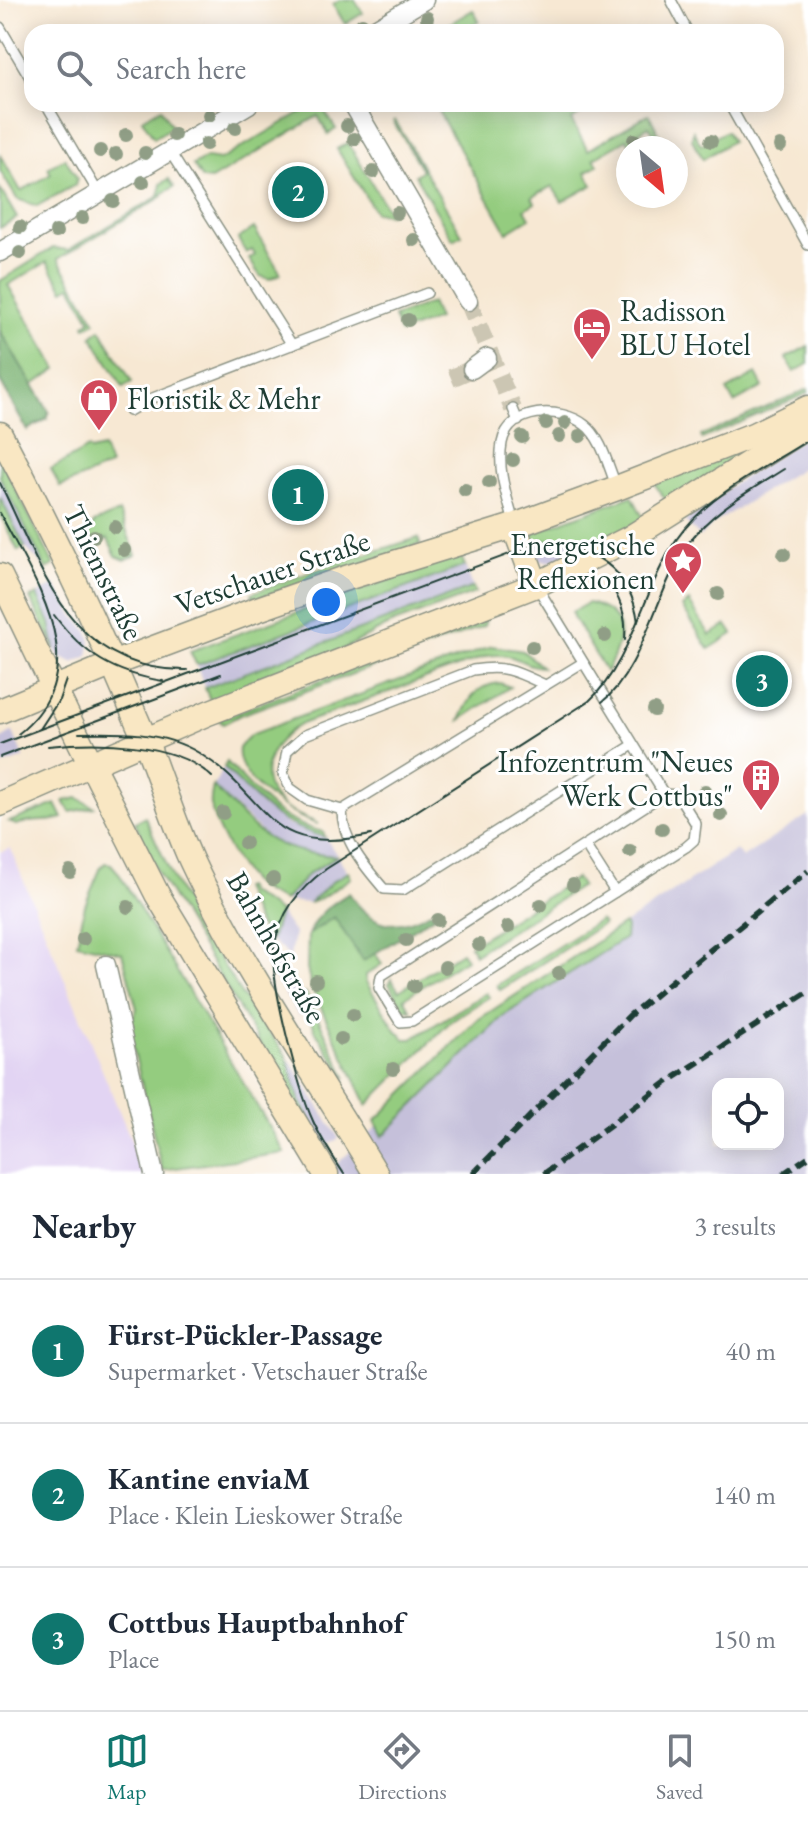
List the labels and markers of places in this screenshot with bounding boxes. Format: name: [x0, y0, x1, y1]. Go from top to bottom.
pin: 2: [272, 162, 324, 222]
place label: Radisson BLU Hotel: [620, 291, 751, 364]
hotel icon: Radisson BLU Hotel: [571, 306, 613, 361]
shop icon: Floristik & Mehr: [78, 377, 120, 432]
place label: Floristik & Mehr: [127, 379, 321, 418]
pin: 1: [272, 465, 324, 525]
place label: Energetische Reflexionen: [510, 525, 655, 598]
place icon: Energetische Reflexionen: [662, 540, 704, 595]
pin: 3: [736, 651, 788, 711]
place label: Infozentrum "Neues Werk Cottbus": [498, 742, 733, 815]
building icon: Infozentrum "Neues Werk Cottbus": [740, 757, 782, 812]

